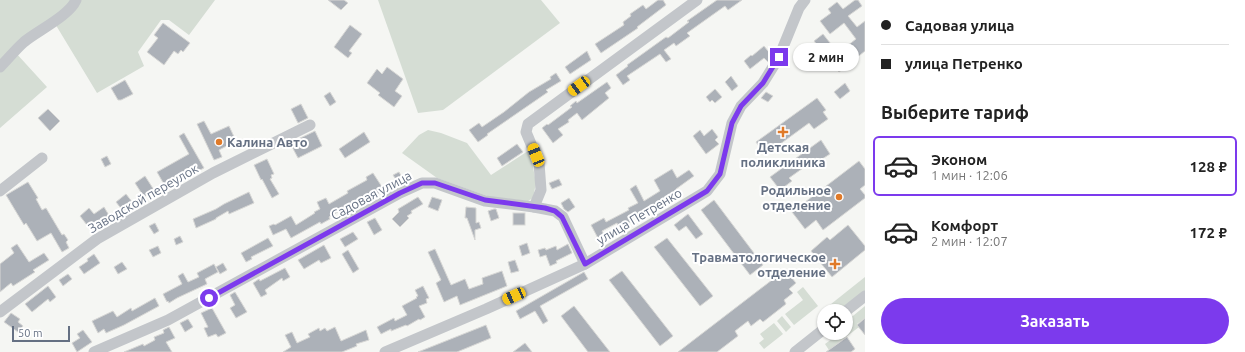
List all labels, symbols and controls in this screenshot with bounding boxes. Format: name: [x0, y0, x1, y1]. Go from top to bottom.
text: Садовая улица: [905, 17, 1014, 34]
callout: 2 мин: [793, 43, 859, 71]
route end: [770, 48, 788, 66]
text: 2 мин: [808, 50, 844, 64]
text: улица Петренко: [905, 55, 1023, 72]
car: [566, 74, 592, 98]
text: Выберите тариф: [881, 102, 1029, 122]
marker: Детская поликлиника: [777, 126, 789, 138]
place label: Калина Авто: [227, 135, 308, 149]
marker: Калина Авто: [214, 137, 224, 147]
place label: Детская поликлиника: [740, 140, 826, 169]
car: [526, 142, 546, 168]
icon: car: [883, 148, 919, 184]
text: Эконом: [931, 151, 987, 168]
text: 128 ₽: [1190, 158, 1227, 175]
street label: Заводской переулок: [86, 161, 201, 235]
street label: Садовая улица: [328, 168, 414, 222]
text: 1 мин · 12:06: [931, 168, 1008, 182]
place label: Родильное отделение: [760, 183, 831, 212]
street label: улица Петренко: [594, 185, 684, 247]
marker: Родильное отделение: [834, 192, 844, 202]
icon: car: [883, 214, 919, 250]
text: Комфорт: [931, 217, 998, 234]
text: 172 ₽: [1190, 224, 1227, 241]
text: 2 мин · 12:07: [931, 234, 1008, 248]
place label: Травматологическое отделение: [692, 250, 826, 279]
marker: Травматологическое отделение: [829, 258, 841, 270]
car: [501, 286, 527, 306]
route start: [200, 289, 218, 307]
button: Заказать: [881, 298, 1229, 344]
map controls: [817, 304, 853, 340]
button: locate: [817, 304, 853, 340]
scale bar: [12, 324, 70, 343]
text: 50 m: [18, 327, 42, 339]

